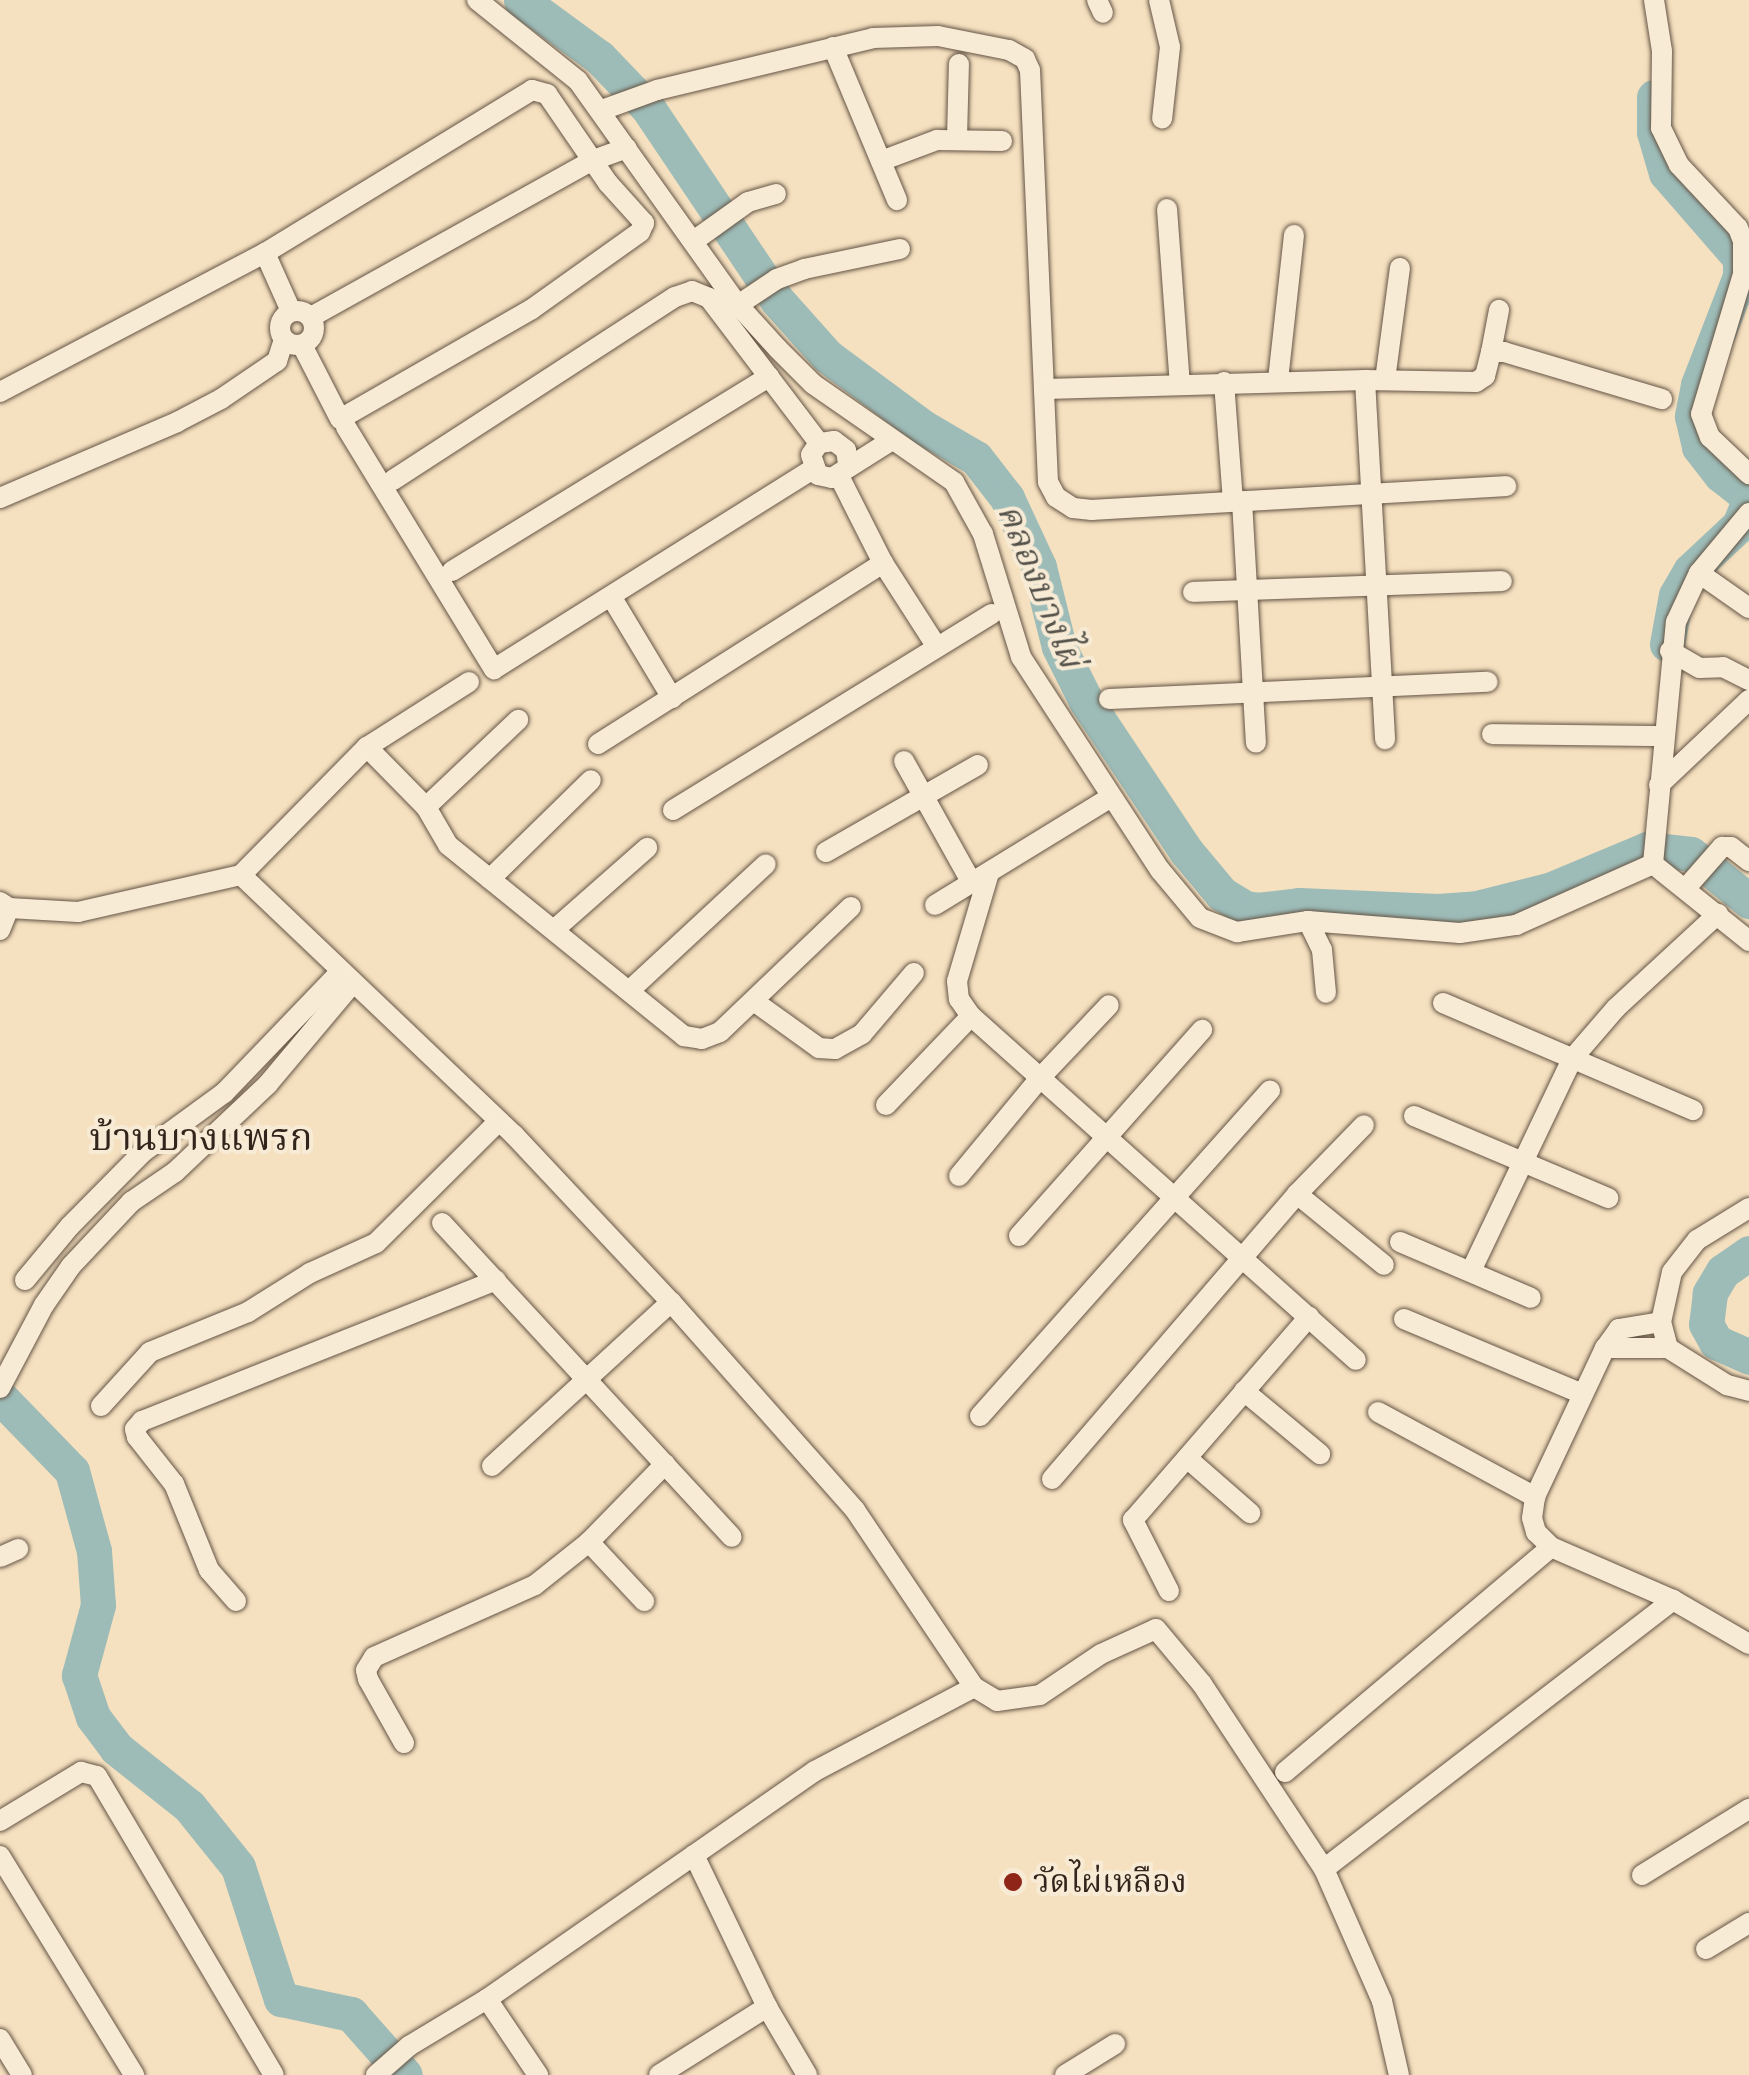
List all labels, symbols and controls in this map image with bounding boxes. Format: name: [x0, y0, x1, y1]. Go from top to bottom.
water label: คลองบางไผ่: [987, 498, 1091, 674]
district label: บ้านบางแพรก: [89, 1116, 313, 1162]
place label: วัดไผ่เหลือง: [1033, 1863, 1187, 1901]
marker: วัดไผ่เหลือง: [1002, 1871, 1024, 1893]

